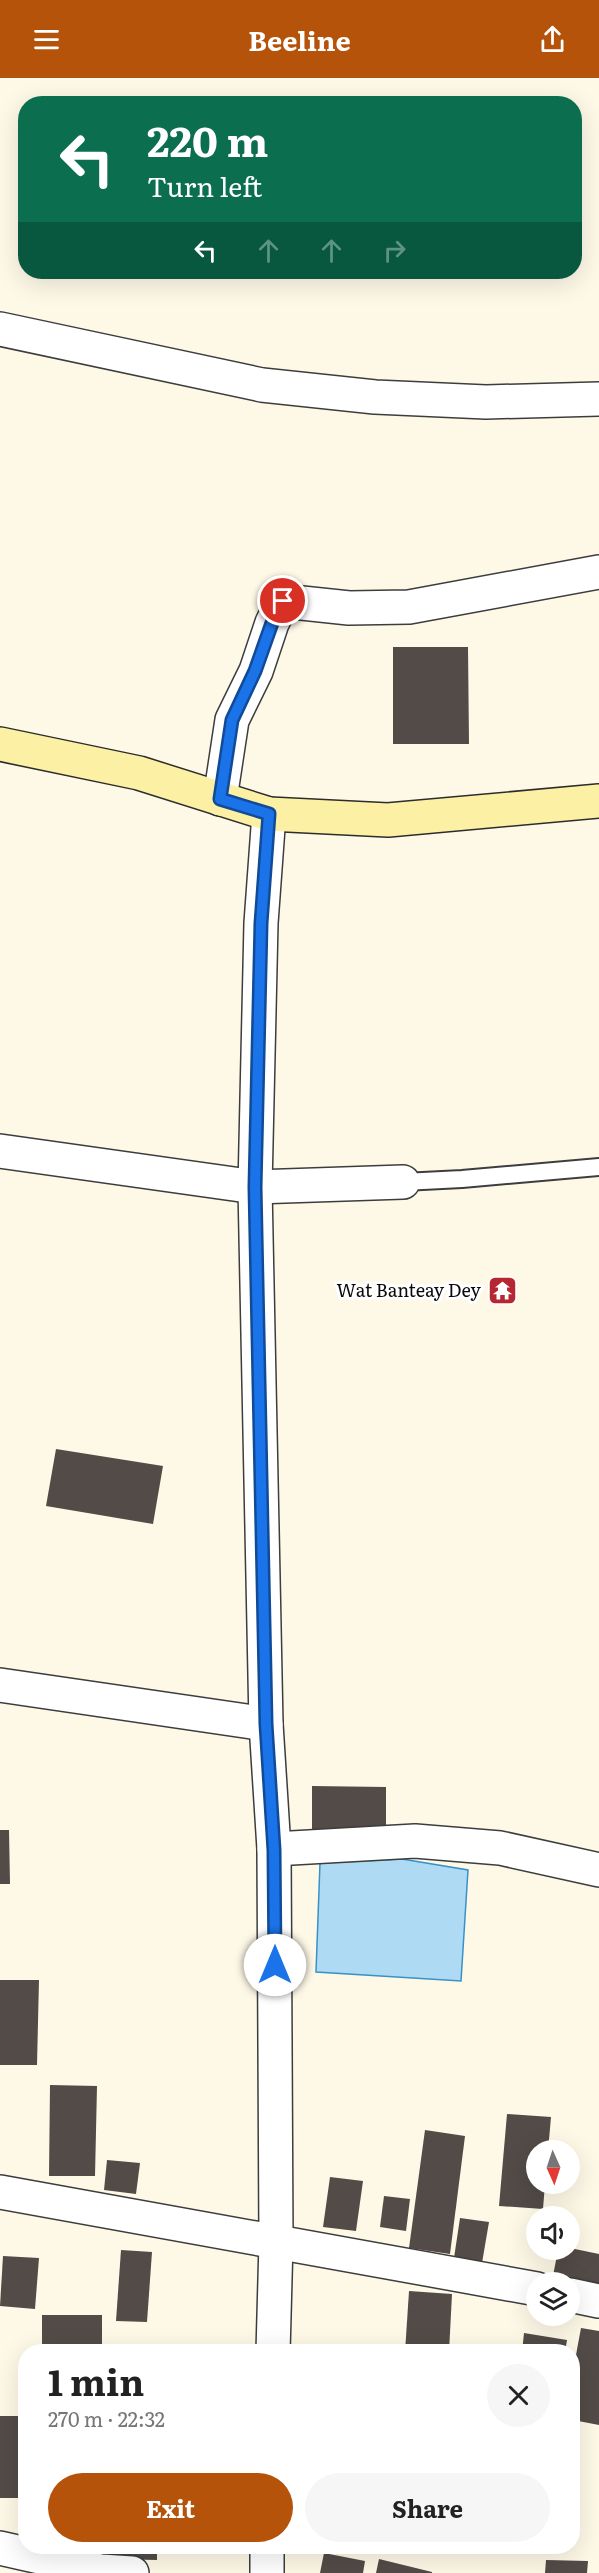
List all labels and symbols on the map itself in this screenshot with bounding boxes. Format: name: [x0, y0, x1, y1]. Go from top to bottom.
pin: [257, 575, 308, 626]
temple icon: Wat Banteay Dey: [486, 1275, 518, 1307]
place label: Wat Banteay Dey: [336, 1276, 482, 1303]
position arrow: [243, 1933, 307, 1997]
north arrow: [526, 2140, 580, 2194]

